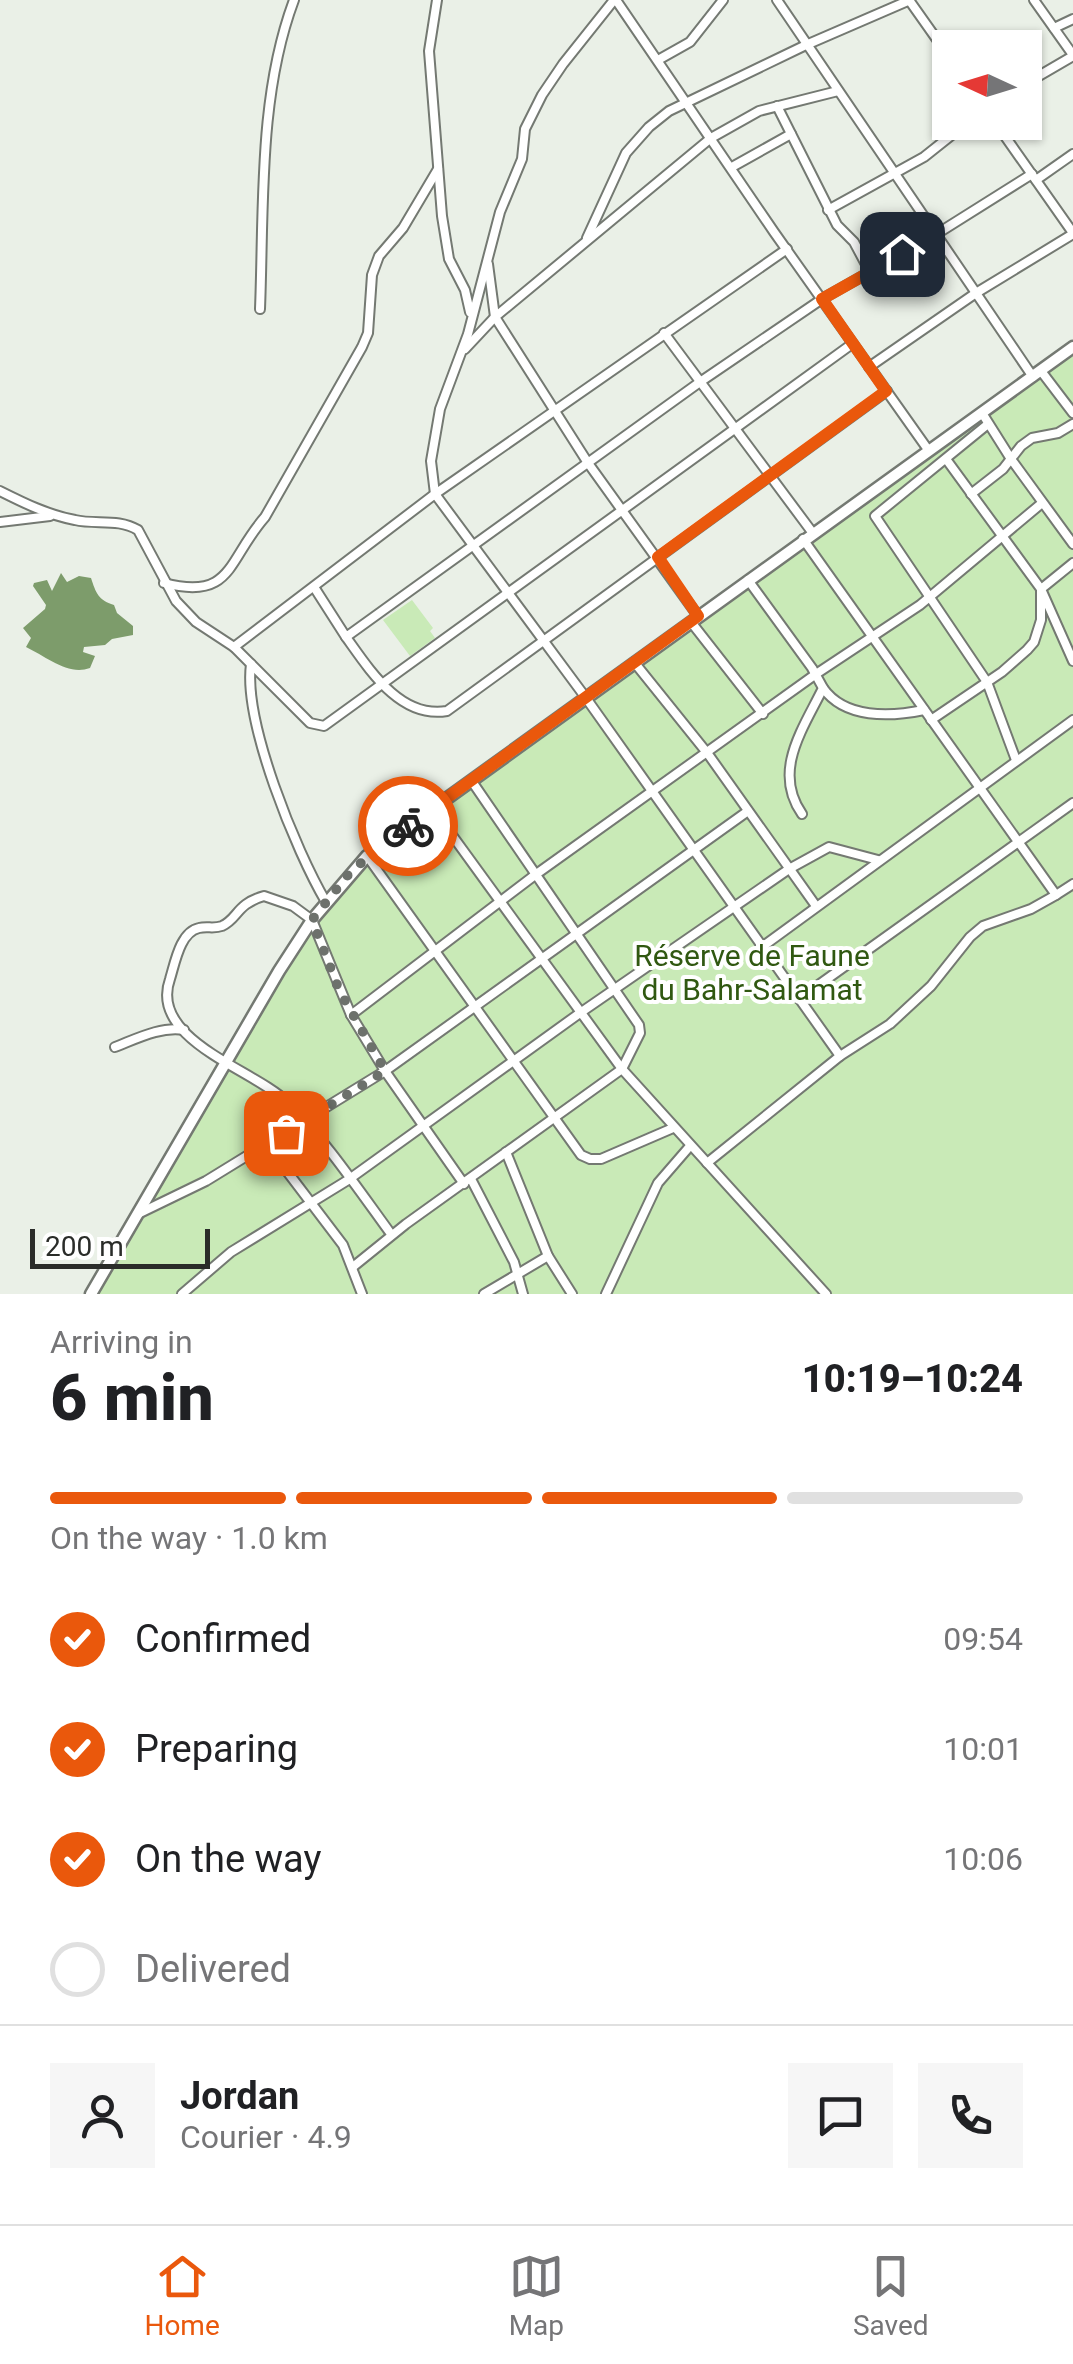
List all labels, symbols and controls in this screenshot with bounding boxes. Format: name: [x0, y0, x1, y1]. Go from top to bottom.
north arrow: [932, 30, 1042, 140]
map controls: [932, 30, 1042, 140]
pin: [860, 212, 945, 297]
icon: home: [875, 227, 930, 282]
courier: [358, 776, 458, 876]
icon: bike: [381, 799, 436, 854]
park label: Réserve de Faune du Bahr-Salamat: [634, 938, 870, 1007]
pin: [244, 1091, 329, 1176]
icon: bag: [259, 1106, 314, 1161]
scale bar: [30, 1224, 210, 1268]
text: 200 m: [45, 1230, 124, 1263]
text: Arriving in: [50, 1323, 193, 1361]
text: 10:19–10:24: [802, 1357, 1023, 1401]
text: 6 min: [50, 1360, 214, 1436]
text: On the way · 1.0 km: [50, 1519, 328, 1557]
icon: check: [50, 1612, 105, 1667]
text: Confirmed: [135, 1617, 311, 1661]
text: 09:54: [943, 1620, 1023, 1658]
icon: check: [50, 1722, 105, 1777]
text: Preparing: [135, 1727, 298, 1771]
text: 10:01: [943, 1730, 1023, 1768]
icon: check: [50, 1832, 105, 1887]
text: On the way: [135, 1837, 321, 1881]
text: 10:06: [943, 1840, 1023, 1878]
text: Delivered: [135, 1947, 291, 1991]
button: person: [50, 2063, 155, 2168]
button: chat: [788, 2063, 893, 2168]
button: phone: [918, 2063, 1023, 2168]
text: Jordan: [180, 2074, 299, 2118]
text: Courier · 4.9: [180, 2118, 352, 2156]
tab: Home: [144, 2249, 220, 2342]
tab: Map: [509, 2249, 564, 2342]
tab: Saved: [853, 2249, 929, 2342]

